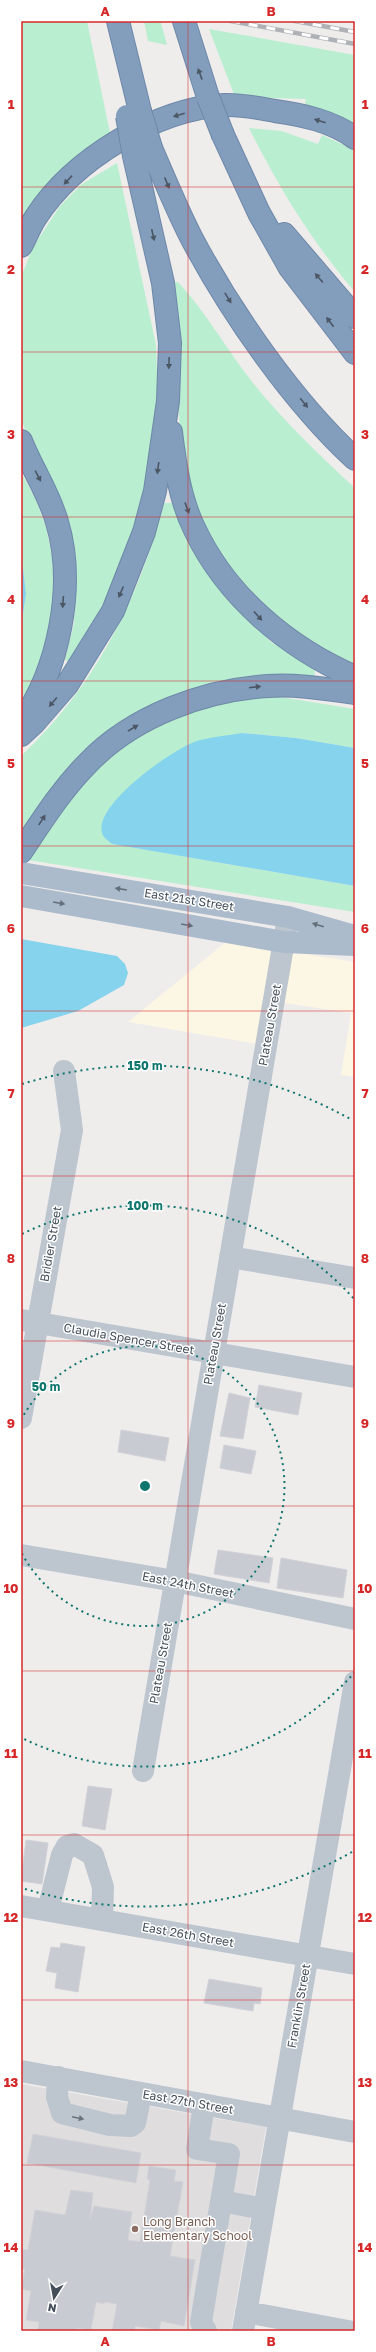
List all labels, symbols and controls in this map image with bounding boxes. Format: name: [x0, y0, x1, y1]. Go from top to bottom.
text: A: [100, 3, 110, 19]
text: B: [266, 3, 276, 19]
one-way arrow: [197, 67, 203, 79]
text: 1: [8, 96, 15, 112]
text: 1: [362, 96, 369, 112]
one-way arrow: [172, 112, 184, 118]
one-way arrow: [314, 117, 326, 123]
one-way arrow: [63, 175, 73, 185]
one-way arrow: [164, 178, 170, 190]
one-way arrow: [150, 229, 156, 241]
text: 2: [7, 261, 15, 277]
text: 2: [361, 261, 369, 277]
one-way arrow: [315, 272, 324, 283]
one-way arrow: [224, 292, 231, 304]
one-way arrow: [326, 317, 335, 328]
one-way arrow: [166, 357, 172, 370]
one-way arrow: [299, 398, 308, 408]
text: 3: [7, 426, 15, 442]
text: 3: [361, 426, 369, 442]
one-way arrow: [155, 462, 161, 474]
one-way arrow: [35, 471, 41, 482]
one-way arrow: [184, 503, 190, 515]
one-way arrow: [117, 586, 123, 598]
text: 4: [7, 591, 15, 607]
text: 4: [361, 591, 369, 607]
one-way arrow: [59, 596, 66, 608]
one-way arrow: [254, 610, 263, 621]
one-way arrow: [249, 684, 261, 691]
one-way arrow: [48, 696, 57, 707]
one-way arrow: [127, 725, 139, 732]
text: 5: [7, 755, 15, 771]
text: 5: [361, 755, 369, 771]
one-way arrow: [38, 814, 46, 825]
street label: East 21st Street: [143, 885, 235, 914]
one-way arrow: [115, 886, 127, 892]
one-way arrow: [53, 900, 66, 906]
text: 6: [7, 920, 15, 936]
text: 6: [361, 920, 369, 936]
one-way arrow: [181, 922, 194, 928]
one-way arrow: [311, 922, 323, 928]
street label: Plateau Street: [255, 983, 284, 1067]
text: 150 m: [128, 1058, 162, 1073]
text: 7: [7, 1085, 15, 1101]
text: 7: [361, 1085, 369, 1101]
text: 100 m: [127, 1198, 163, 1213]
street label: Bridier Street: [36, 1205, 65, 1283]
text: 8: [7, 1250, 15, 1266]
text: 8: [361, 1250, 369, 1266]
street label: Plateau Street: [200, 1302, 229, 1386]
street label: Claudia Spencer Street: [63, 1320, 196, 1357]
text: 50 m: [32, 1379, 60, 1394]
text: 9: [7, 1415, 15, 1431]
text: 9: [361, 1415, 369, 1431]
centre of rings: [138, 1479, 152, 1493]
street label: East 24th Street: [141, 1568, 235, 1601]
text: 10: [3, 1580, 19, 1596]
text: 10: [357, 1580, 373, 1596]
street label: Plateau Street: [146, 1621, 175, 1705]
text: 11: [4, 1745, 18, 1761]
text: 11: [358, 1745, 372, 1761]
text: 12: [4, 1909, 18, 1925]
text: 12: [358, 1909, 372, 1925]
street label: East 26th Street: [141, 1919, 235, 1950]
street label: Franklin Street: [284, 1962, 313, 2049]
text: 13: [4, 2074, 18, 2090]
text: 13: [358, 2074, 372, 2090]
street label: East 27th Street: [141, 2086, 235, 2117]
one-way arrow: [72, 2115, 84, 2121]
place label: Long Branch Elementary School: [143, 2214, 252, 2243]
marker: Long Branch Elementary School: [130, 2224, 140, 2234]
text: 14: [4, 2239, 18, 2255]
text: 14: [358, 2239, 372, 2255]
north arrow: [34, 2278, 74, 2318]
text: N: [47, 2301, 57, 2315]
text: A: [100, 2333, 110, 2349]
text: B: [266, 2333, 276, 2349]

